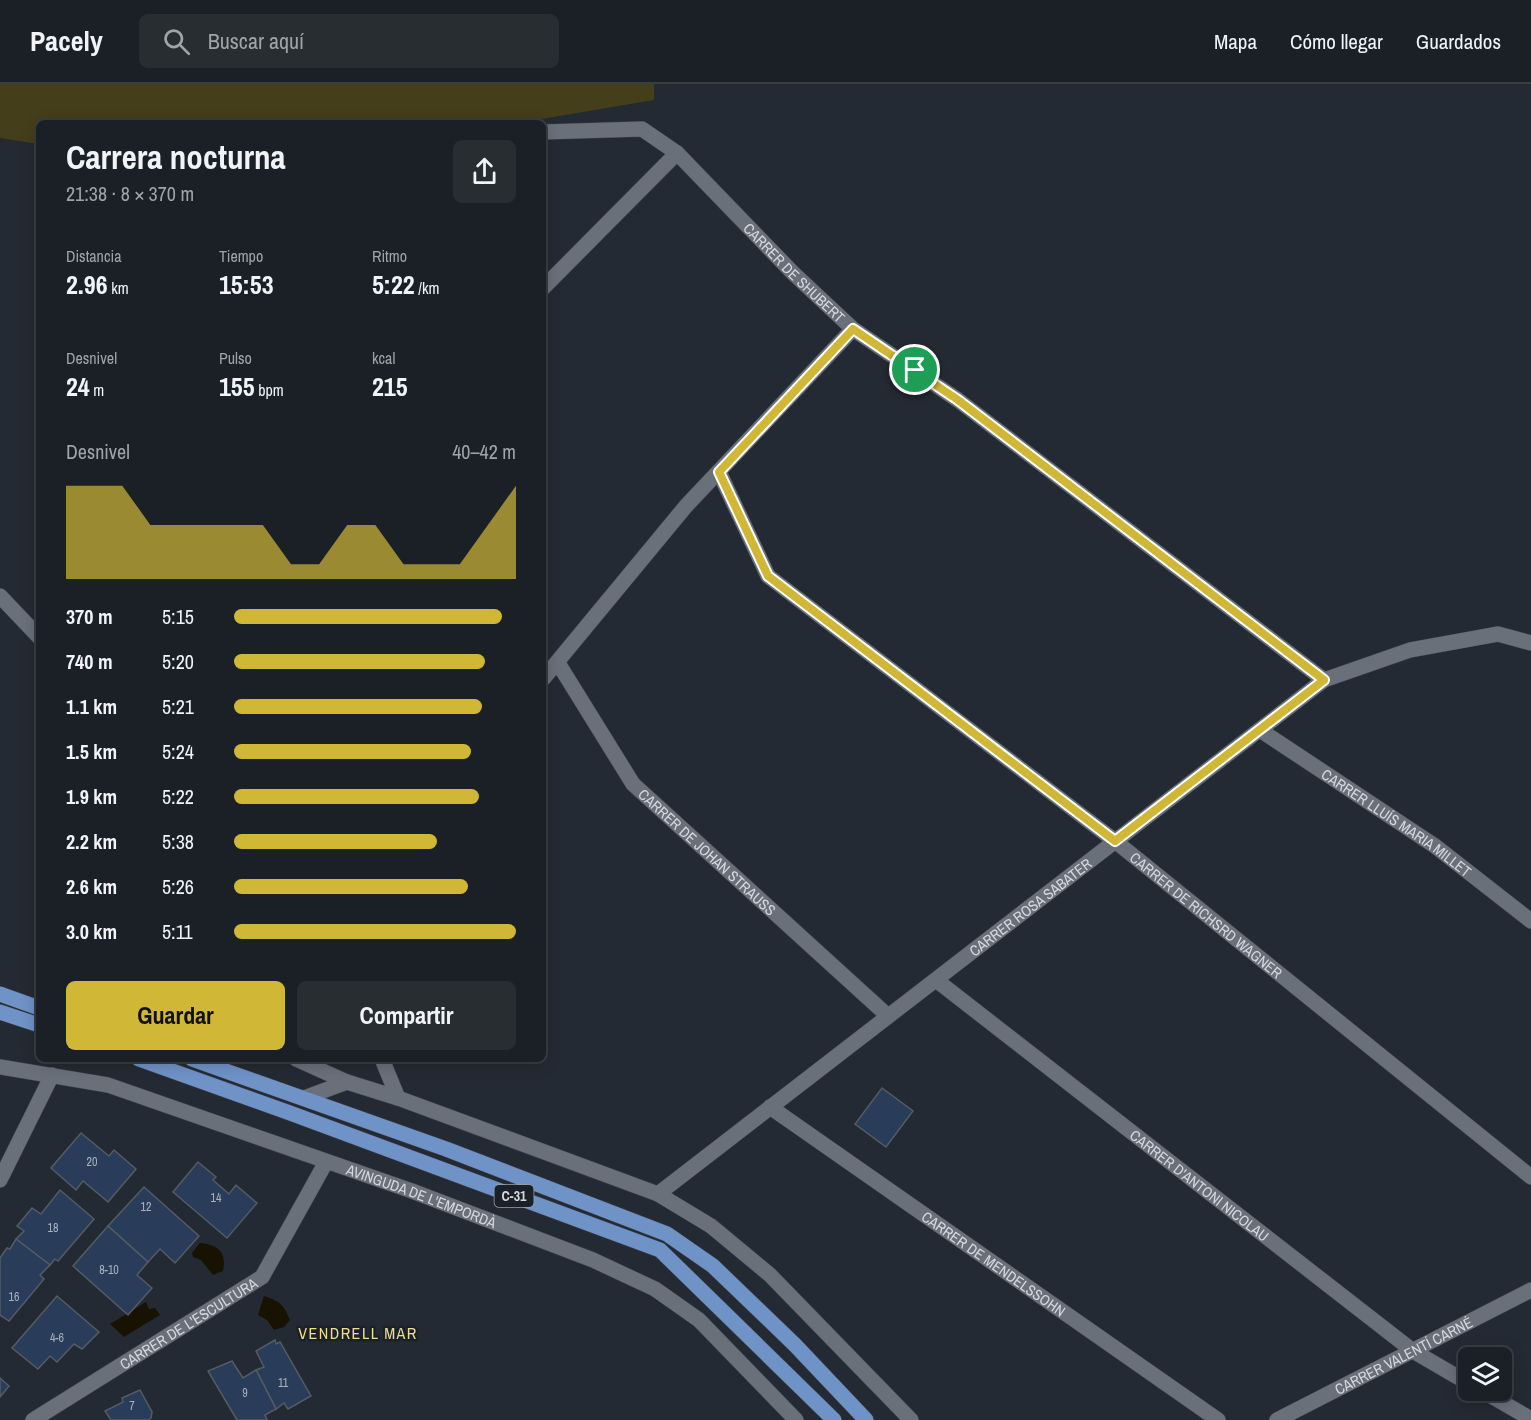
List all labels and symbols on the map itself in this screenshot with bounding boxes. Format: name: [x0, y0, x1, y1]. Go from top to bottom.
street label: CARRER DE SHUBERT: [739, 218, 850, 327]
pin: [889, 344, 940, 395]
street label: CARRER LLUÍS MARIA MILLET: [1318, 763, 1477, 882]
street label: CARRER DE JOHAN STRAUSS: [634, 784, 781, 920]
street label: CARRER DE RICHSRD WAGNER: [1126, 847, 1287, 983]
street label: CARRER ROSA SABATER: [964, 853, 1096, 961]
street label: CARRER D'ANTONI NICOLAU: [1126, 1124, 1274, 1246]
house number: 20: [87, 1154, 97, 1170]
street label: AVINGUDA DE L'EMPORDÀ: [343, 1158, 500, 1233]
road number: C-31: [494, 1185, 534, 1207]
house number: 14: [211, 1190, 222, 1206]
house number: 12: [141, 1199, 151, 1215]
street label: CARRER DE MENDELSSOHN: [918, 1206, 1070, 1321]
house number: 18: [48, 1220, 58, 1236]
house number: 8-10: [99, 1262, 119, 1278]
street label: CARRER DE L'ESCULTURA: [115, 1272, 262, 1374]
house number: 16: [9, 1289, 19, 1305]
street label: CARRER VALENTÍ CARNÉ: [1331, 1311, 1476, 1399]
district label: VENDRELL MAR: [298, 1322, 418, 1344]
house number: 4-6: [50, 1330, 64, 1346]
house number: 11: [278, 1375, 289, 1391]
house number: 9: [242, 1385, 248, 1401]
house number: 7: [129, 1398, 135, 1414]

